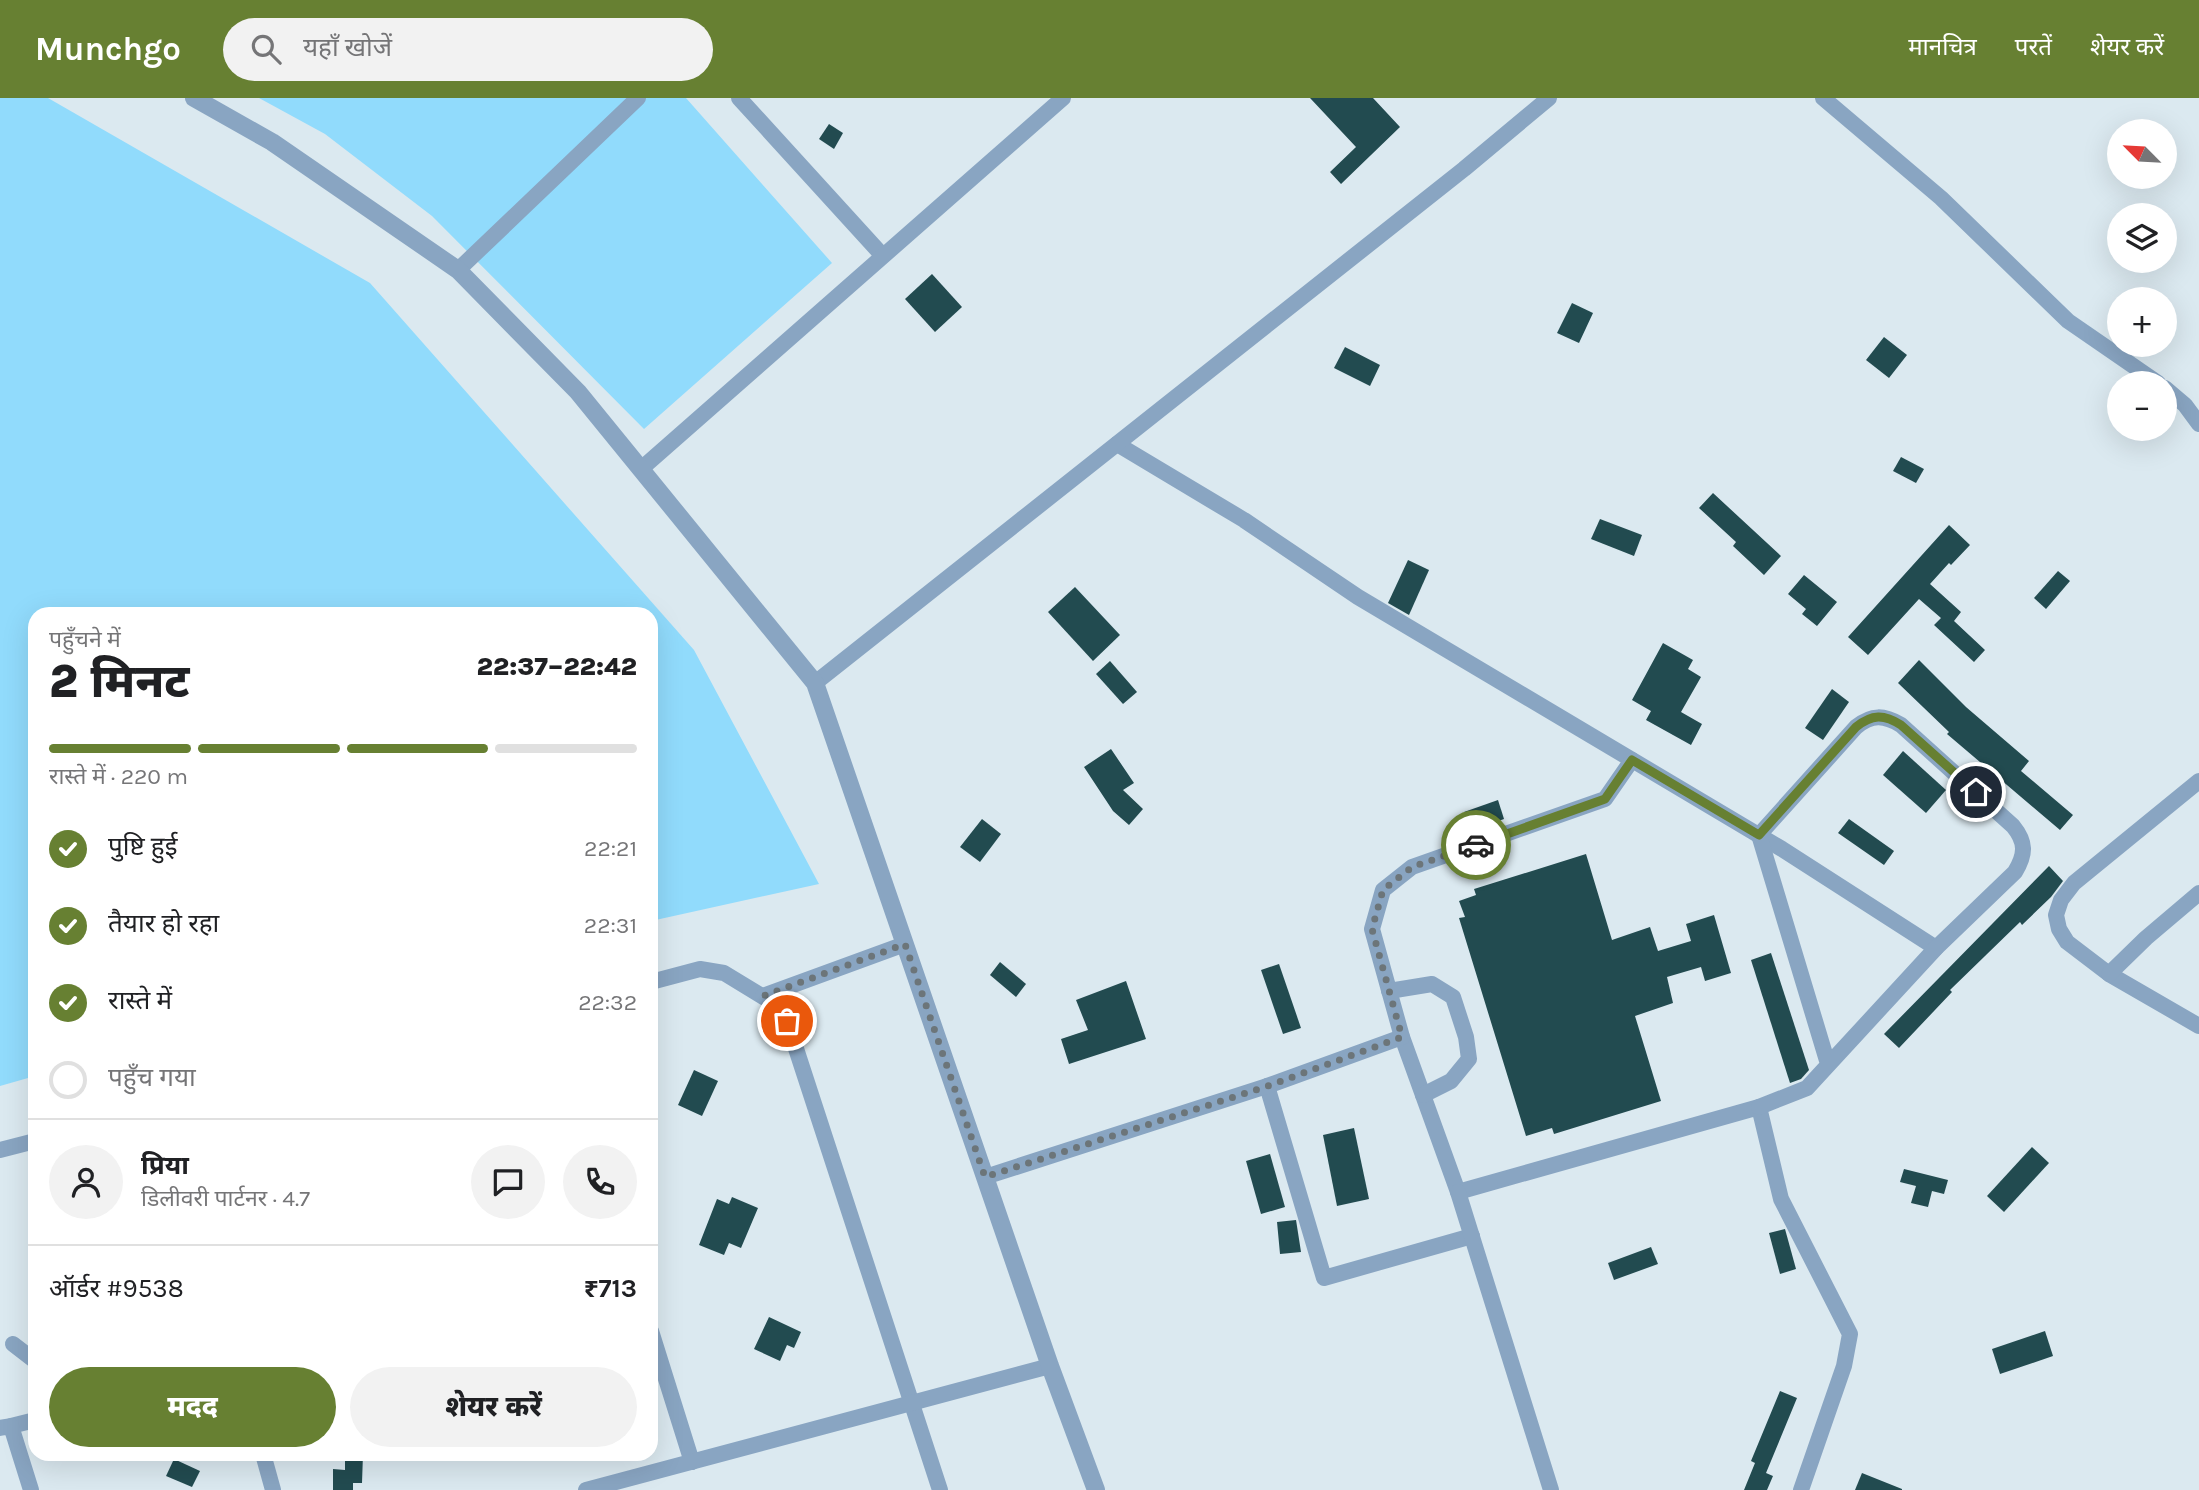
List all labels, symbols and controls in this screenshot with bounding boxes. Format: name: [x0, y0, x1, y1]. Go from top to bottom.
search box: [223, 18, 713, 81]
text: Munchgo: [35, 30, 181, 68]
icon: search: [247, 30, 285, 68]
text: यहाँ खोजें: [303, 32, 392, 63]
text: मानचित्र: [1908, 33, 1977, 61]
text: परतें: [2015, 33, 2052, 61]
text: शेयर करें: [2090, 33, 2164, 61]
north arrow: [2107, 119, 2177, 189]
map controls: [2107, 119, 2177, 441]
button: layers: [2107, 203, 2177, 273]
button: +: [2107, 287, 2177, 357]
button: −: [2107, 371, 2177, 441]
text: पहुँचने में: [49, 626, 121, 653]
text: 22:37–22:42: [476, 651, 637, 682]
text: 2 मिनट: [49, 655, 190, 709]
pin: [1946, 762, 2006, 822]
text: रास्ते में · 220 m: [49, 763, 188, 790]
icon: home: [1957, 773, 1995, 811]
courier: [1441, 810, 1511, 880]
icon: car: [1457, 826, 1495, 864]
icon: check: [49, 830, 87, 868]
text: पुष्टि हुई: [108, 831, 177, 862]
text: 22:21: [584, 835, 637, 862]
icon: check: [49, 907, 87, 945]
text: तैयार हो रहा: [108, 908, 219, 939]
text: 22:31: [584, 912, 637, 939]
icon: check: [49, 984, 87, 1022]
text: रास्ते में: [108, 985, 172, 1016]
text: 22:32: [578, 989, 637, 1016]
pin: [757, 991, 817, 1051]
icon: bag: [768, 1002, 806, 1040]
text: पहुँच गया: [108, 1062, 196, 1093]
button: person: [49, 1145, 123, 1219]
button: chat: [471, 1145, 545, 1219]
button: phone: [563, 1145, 637, 1219]
text: प्रिया: [141, 1150, 189, 1181]
text: डिलीवरी पार्टनर · 4.7: [141, 1185, 310, 1212]
text: ऑर्डर #9538: [49, 1273, 184, 1304]
text: ₹713: [584, 1273, 637, 1304]
button: मदद: [49, 1367, 336, 1447]
button: शेयर करें: [350, 1367, 637, 1447]

